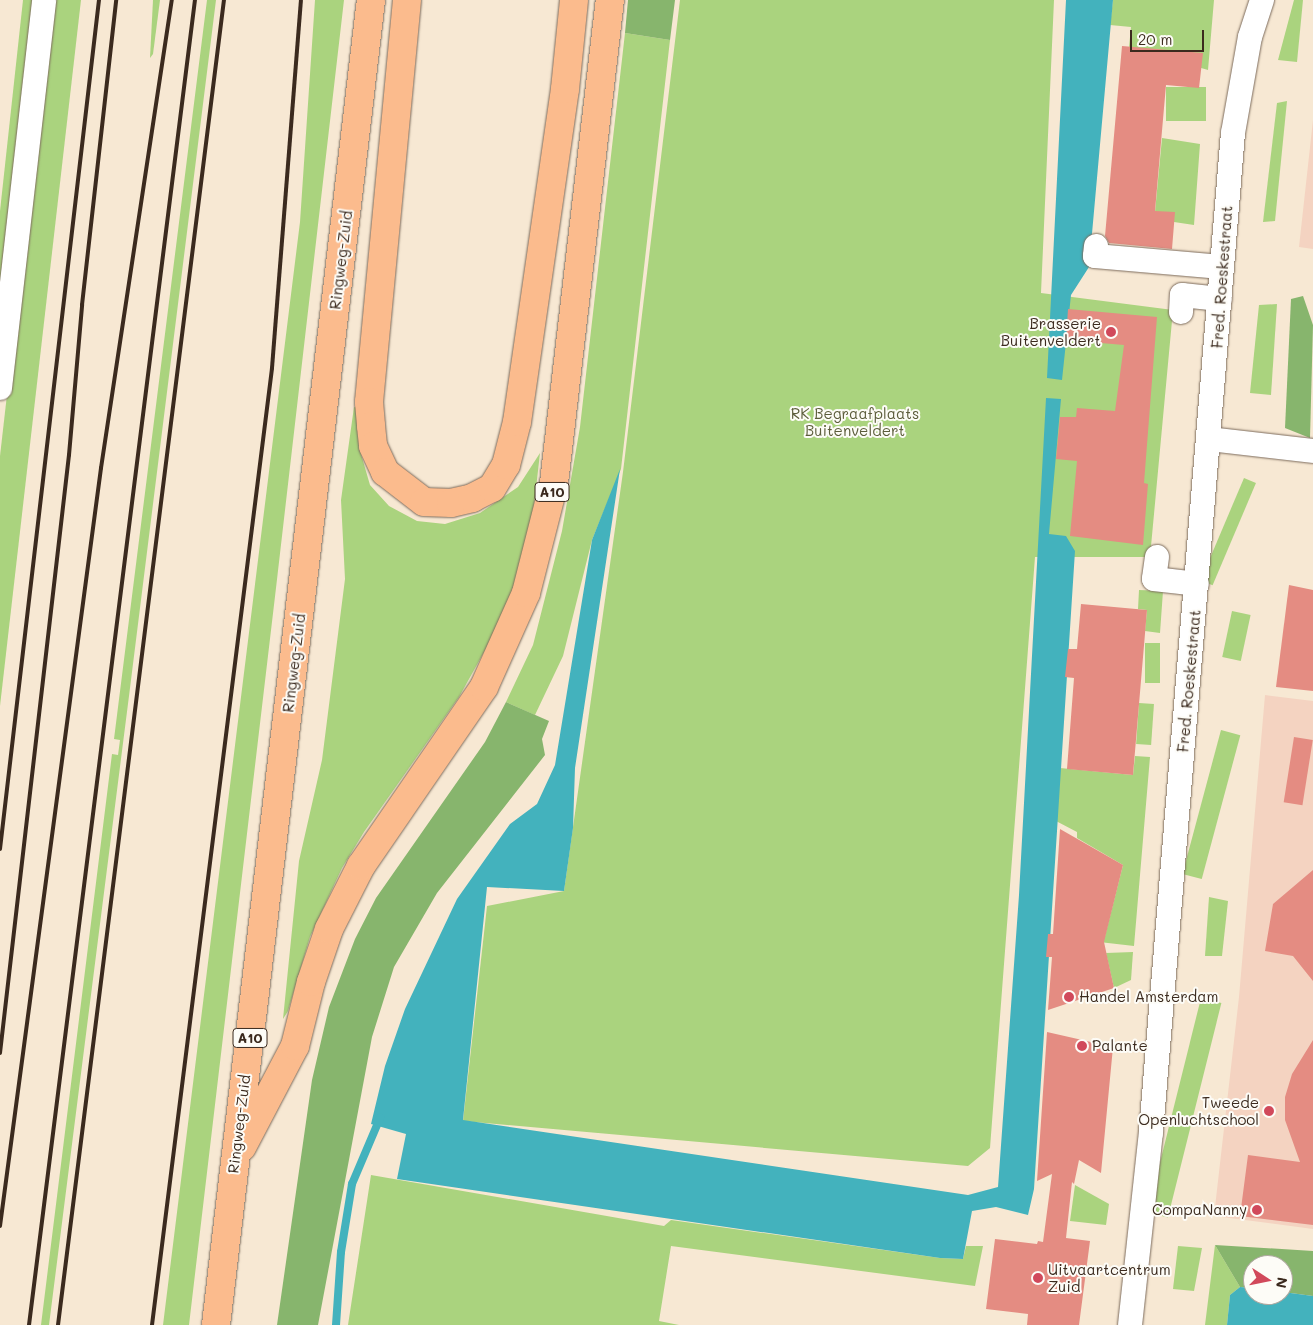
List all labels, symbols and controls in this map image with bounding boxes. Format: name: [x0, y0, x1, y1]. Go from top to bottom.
scale bar: [1133, 20, 1207, 52]
text: 20 m: [1138, 29, 1172, 49]
street label: Fred. Roeskestraat: [1208, 205, 1236, 349]
street label: Ringweg-Zuid: [326, 209, 356, 311]
place label: Brasserie Buitenveldert: [1001, 314, 1101, 349]
marker: Brasserie Buitenveldert: [1105, 326, 1117, 338]
park label: RK Begraafplaats Buitenveldert: [791, 404, 919, 439]
road number: A10: [534, 481, 570, 504]
street label: Fred. Roeskestraat: [1174, 609, 1204, 753]
street label: Ringweg-Zuid: [279, 612, 309, 714]
place label: Handel Amsterdam: [1079, 988, 1219, 1006]
marker: Handel Amsterdam: [1063, 991, 1075, 1003]
road number: A10: [232, 1026, 268, 1050]
place label: Palante: [1092, 1037, 1148, 1055]
marker: Palante: [1076, 1040, 1088, 1052]
street label: Ringweg-Zuid: [224, 1073, 254, 1175]
place label: Tweede Openluchtschool: [1138, 1093, 1259, 1128]
marker: Tweede Openluchtschool: [1263, 1105, 1275, 1117]
place label: CompaNanny: [1152, 1201, 1247, 1219]
marker: CompaNanny: [1251, 1204, 1263, 1216]
north arrow: [1243, 1255, 1293, 1305]
place label: Uitvaartcentrum Zuid: [1048, 1260, 1171, 1295]
marker: Uitvaartcentrum Zuid: [1032, 1272, 1044, 1284]
text: N: [1272, 1276, 1293, 1290]

